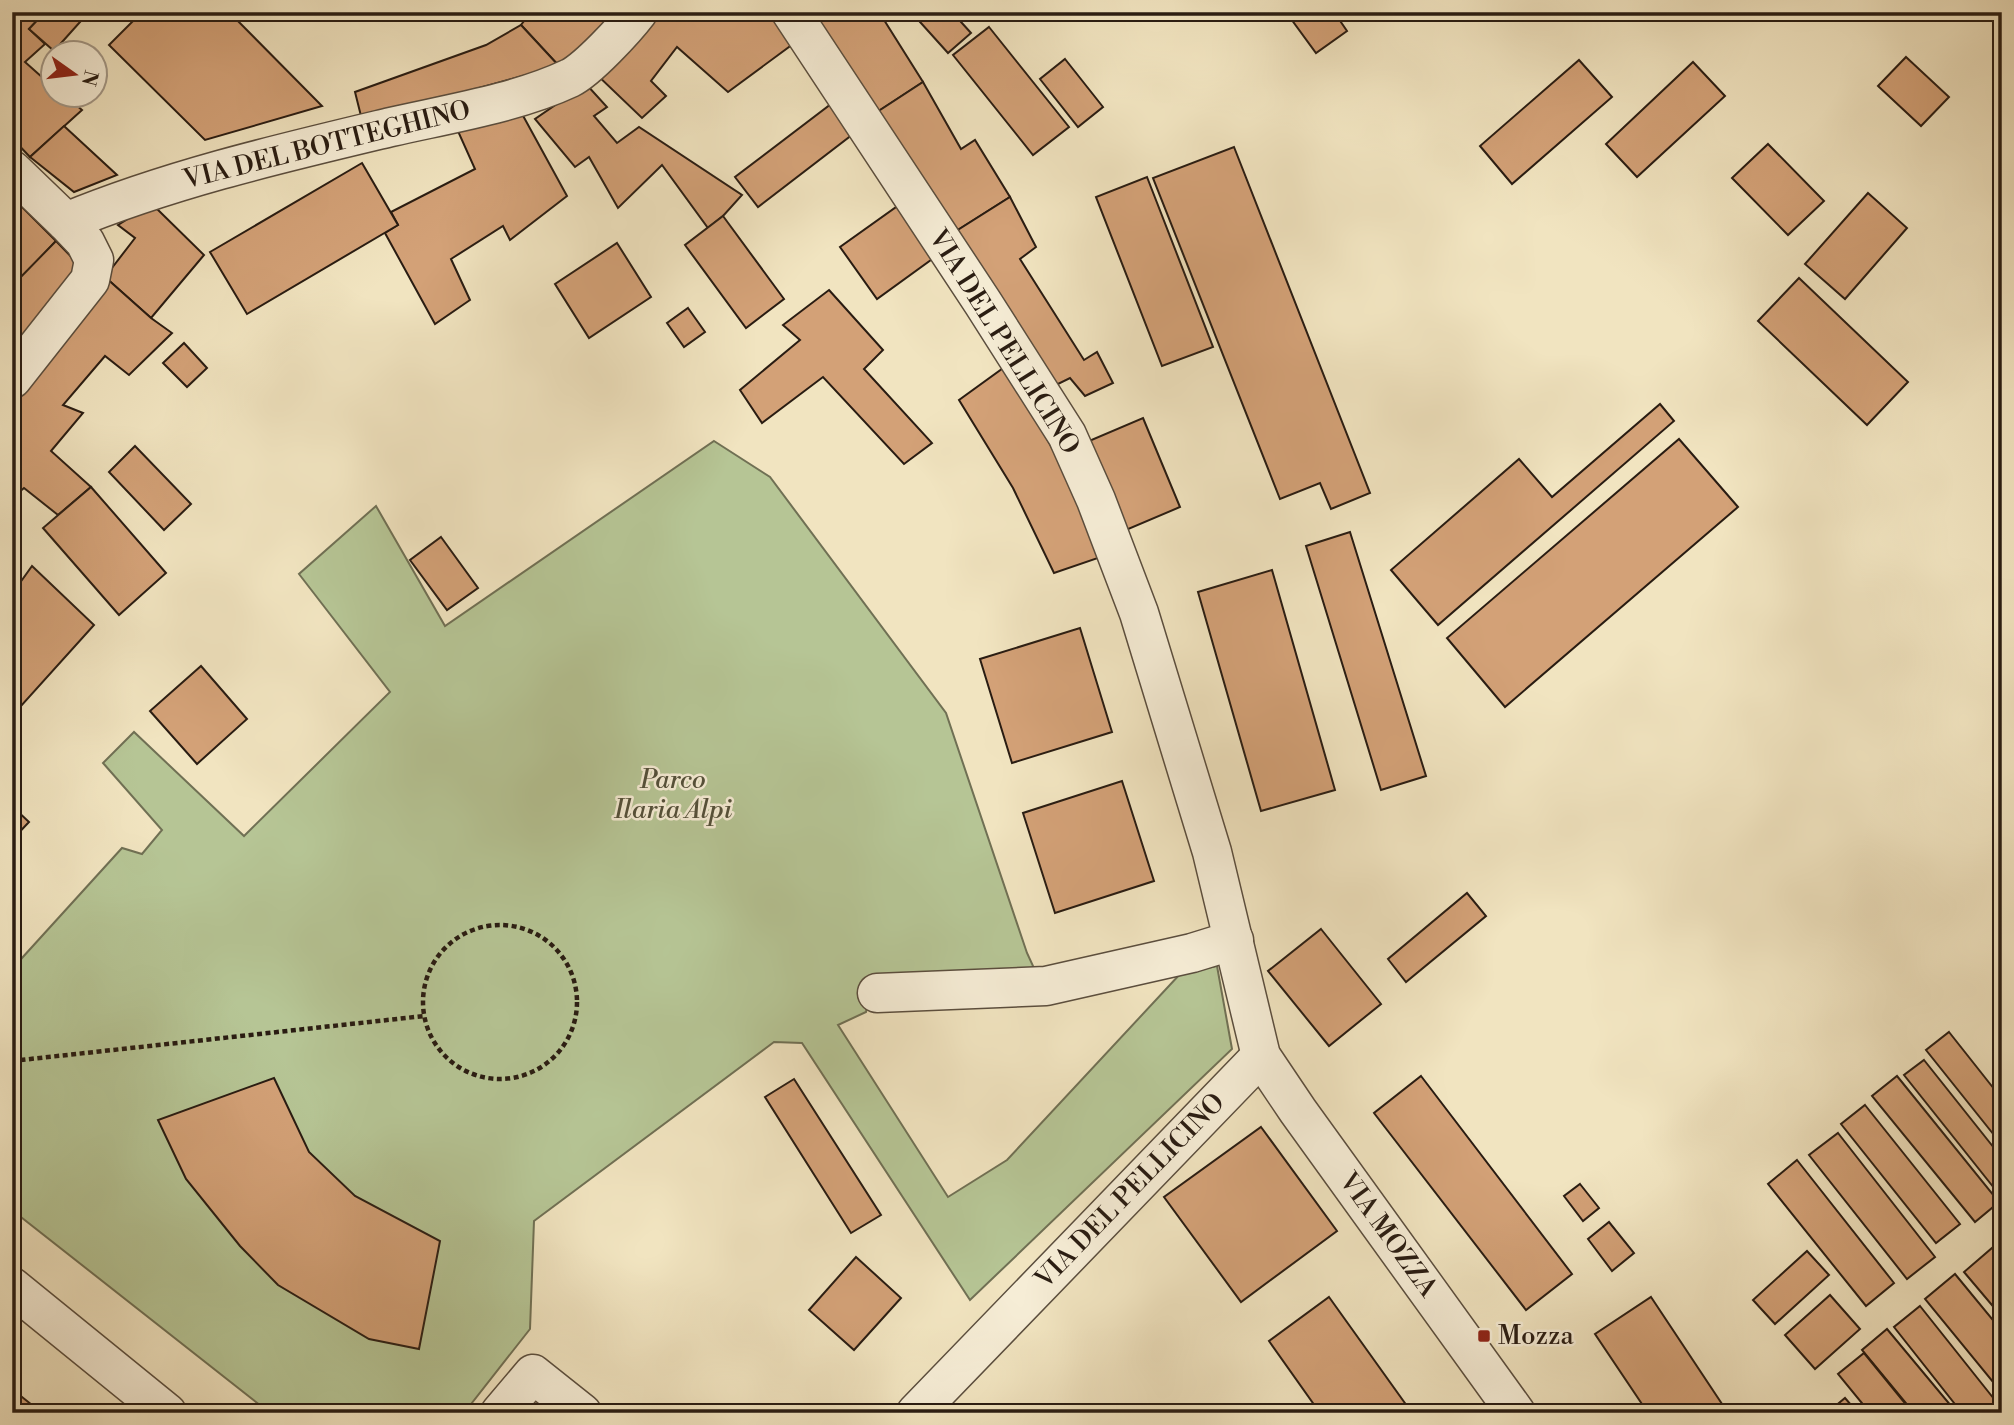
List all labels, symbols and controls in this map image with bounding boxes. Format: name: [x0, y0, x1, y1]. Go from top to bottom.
north arrow: [38, 38, 108, 108]
text: N: [76, 68, 103, 88]
street label: VIA DEL BOTTEGHINO: [179, 94, 474, 196]
street label: VIA DEL PELLICINO: [921, 223, 1086, 460]
park label: Parco Ilaria Alpi: [613, 764, 733, 826]
street label: VIA DEL PELLICINO: [1028, 1087, 1232, 1296]
street label: VIA MOZZA: [1332, 1166, 1445, 1304]
place label: Mozza: [1498, 1320, 1575, 1352]
marker: Mozza: [1476, 1328, 1492, 1344]

